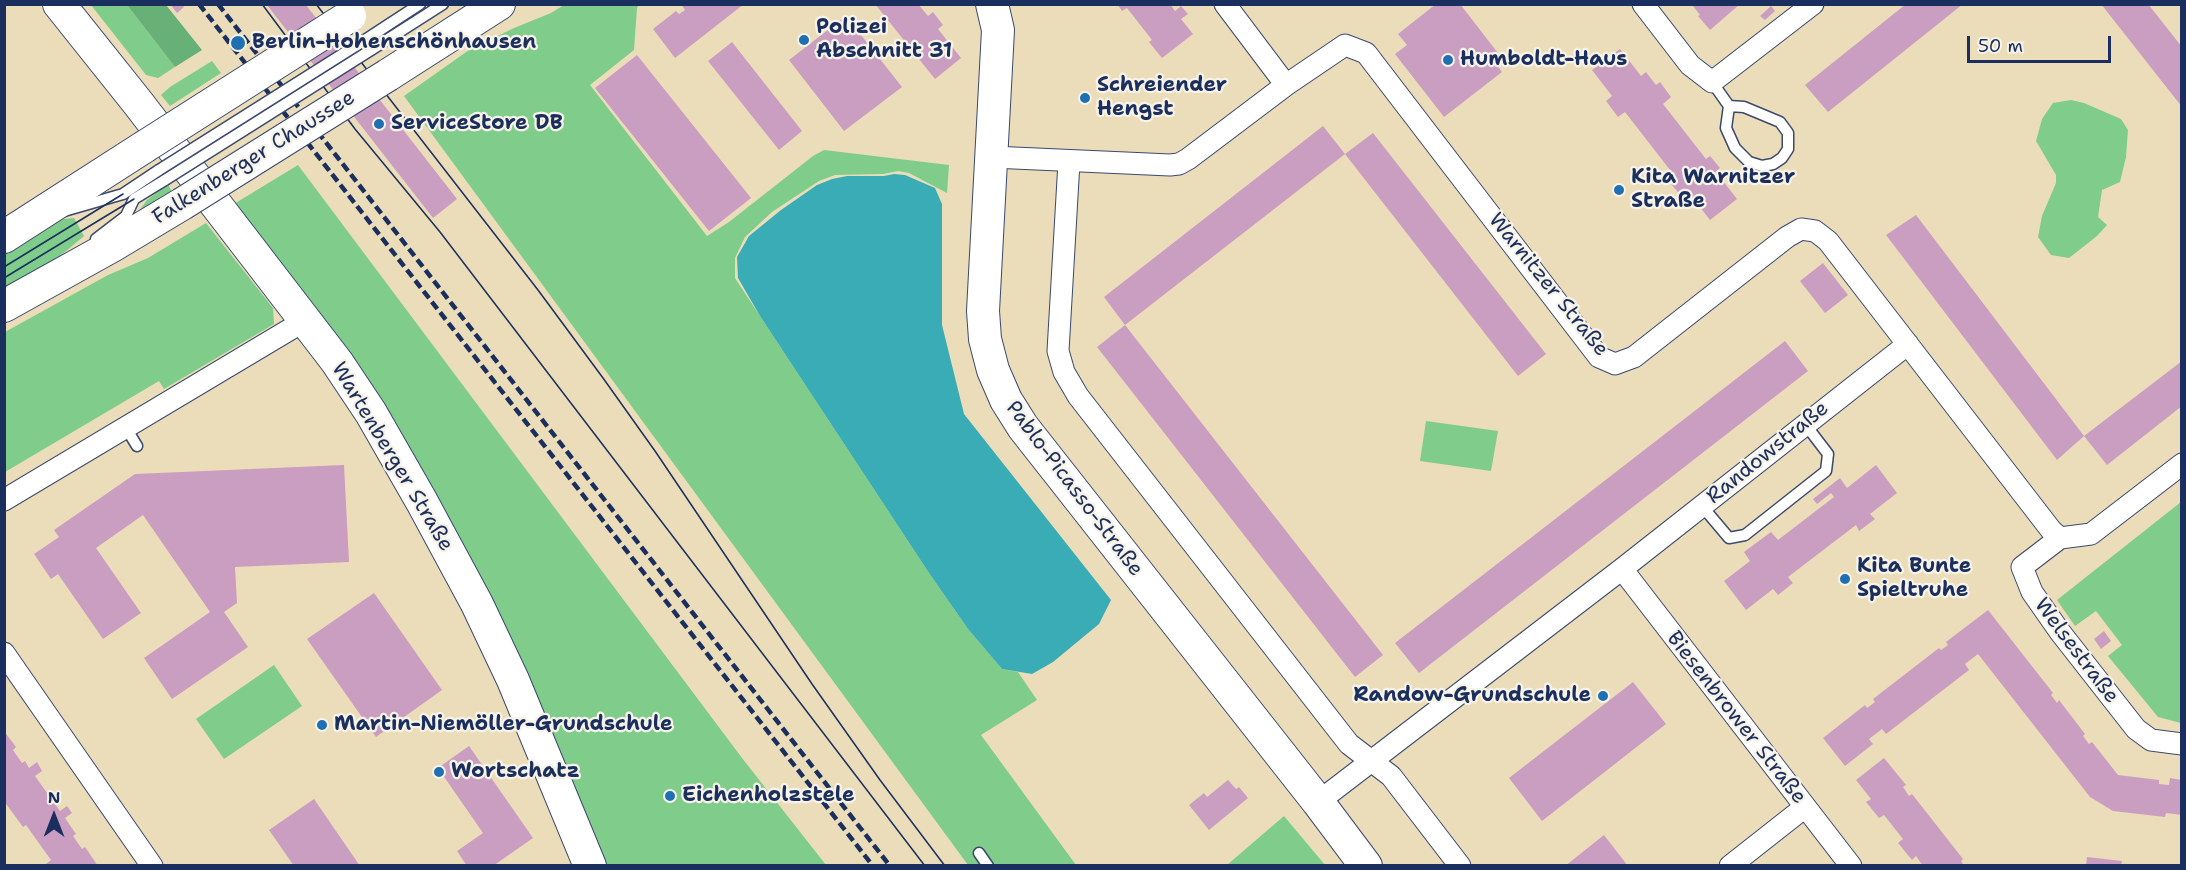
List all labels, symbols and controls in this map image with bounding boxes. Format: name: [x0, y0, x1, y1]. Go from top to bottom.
place label: Polizei Abschnitt 31: [816, 15, 952, 65]
scale bar: [1970, 24, 2114, 62]
place label: Berlin-Hohenschönhausen: [252, 30, 536, 56]
marker: Polizei Abschnitt 31: [797, 33, 811, 47]
marker: Berlin-Hohenschönhausen: [229, 34, 247, 52]
text: 50 m: [1978, 34, 2023, 58]
place label: Humboldt-Haus: [1460, 47, 1627, 73]
marker: Humboldt-Haus: [1441, 53, 1455, 67]
place label: Schreiender Hengst: [1097, 73, 1227, 123]
street label: Falkenberger Chaussee: [148, 85, 360, 231]
marker: Schreiender Hengst: [1078, 91, 1092, 105]
place label: ServiceStore DB: [391, 111, 563, 137]
marker: ServiceStore DB: [372, 117, 386, 131]
place label: Kita Warnitzer Straße: [1631, 165, 1795, 215]
marker: Kita Warnitzer Straße: [1612, 183, 1626, 197]
street label: Warnitzer Straße: [1483, 208, 1613, 362]
street label: Wartenberger Straße: [326, 358, 458, 556]
street label: Pablo-Picasso-Straße: [1000, 396, 1148, 582]
street label: Randowstraße: [1702, 396, 1834, 510]
place label: Kita Bunte Spieltruhe: [1857, 554, 1971, 604]
marker: Kita Bunte Spieltruhe: [1838, 572, 1852, 586]
street label: Welsestraße: [2028, 593, 2124, 709]
street label: Biesenbrower Straße: [1661, 627, 1811, 809]
place label: Randow-Grundschule: [1353, 683, 1591, 709]
marker: Randow-Grundschule: [1596, 689, 1610, 703]
place label: Martin-Niemöller-Grundschule: [334, 712, 673, 738]
marker: Martin-Niemöller-Grundschule: [315, 718, 329, 732]
place label: Wortschatz: [451, 759, 580, 785]
marker: Wortschatz: [432, 765, 446, 779]
place label: Eichenholzstele: [682, 783, 855, 809]
north arrow: [24, 786, 84, 846]
text: N: [48, 787, 60, 808]
marker: Eichenholzstele: [663, 789, 677, 803]

